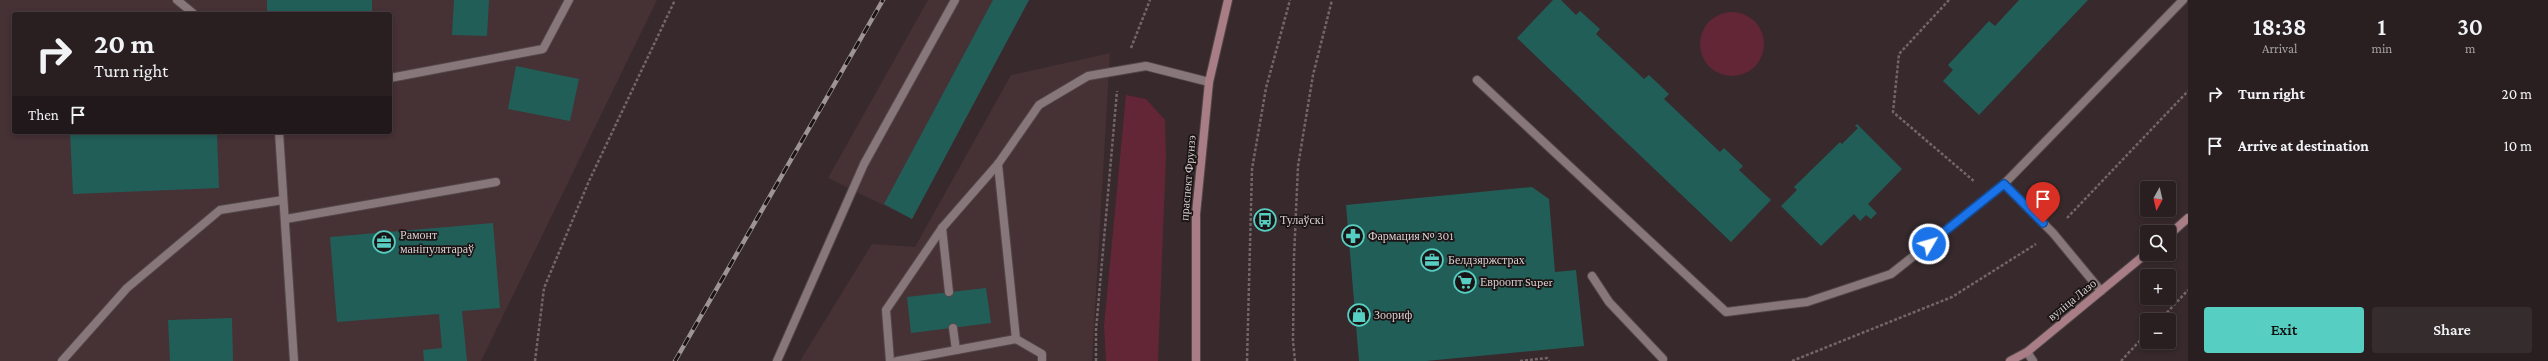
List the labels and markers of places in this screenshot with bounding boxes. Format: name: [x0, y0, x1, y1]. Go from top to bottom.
pin: [2026, 182, 2060, 223]
bus stop icon: Тулаўскі: [1252, 207, 1278, 233]
place label: Тулаўскі: [1280, 213, 1325, 227]
pharmacy icon: Фармация № 301: [1340, 223, 1366, 249]
place label: Рамонт маніпулятараў: [400, 228, 474, 256]
office icon: Рамонт маніпулятараў: [371, 229, 397, 255]
place label: Фармация № 301: [1368, 229, 1453, 243]
office icon: Белдзяржстрах: [1419, 247, 1445, 273]
place label: Белдзяржстрах: [1448, 253, 1525, 267]
supermarket icon: Евроопт Super: [1452, 269, 1478, 295]
place label: Евроопт Super: [1480, 275, 1553, 289]
shop icon: Зоориф: [1346, 302, 1372, 328]
place label: Зоориф: [1374, 308, 1412, 322]

